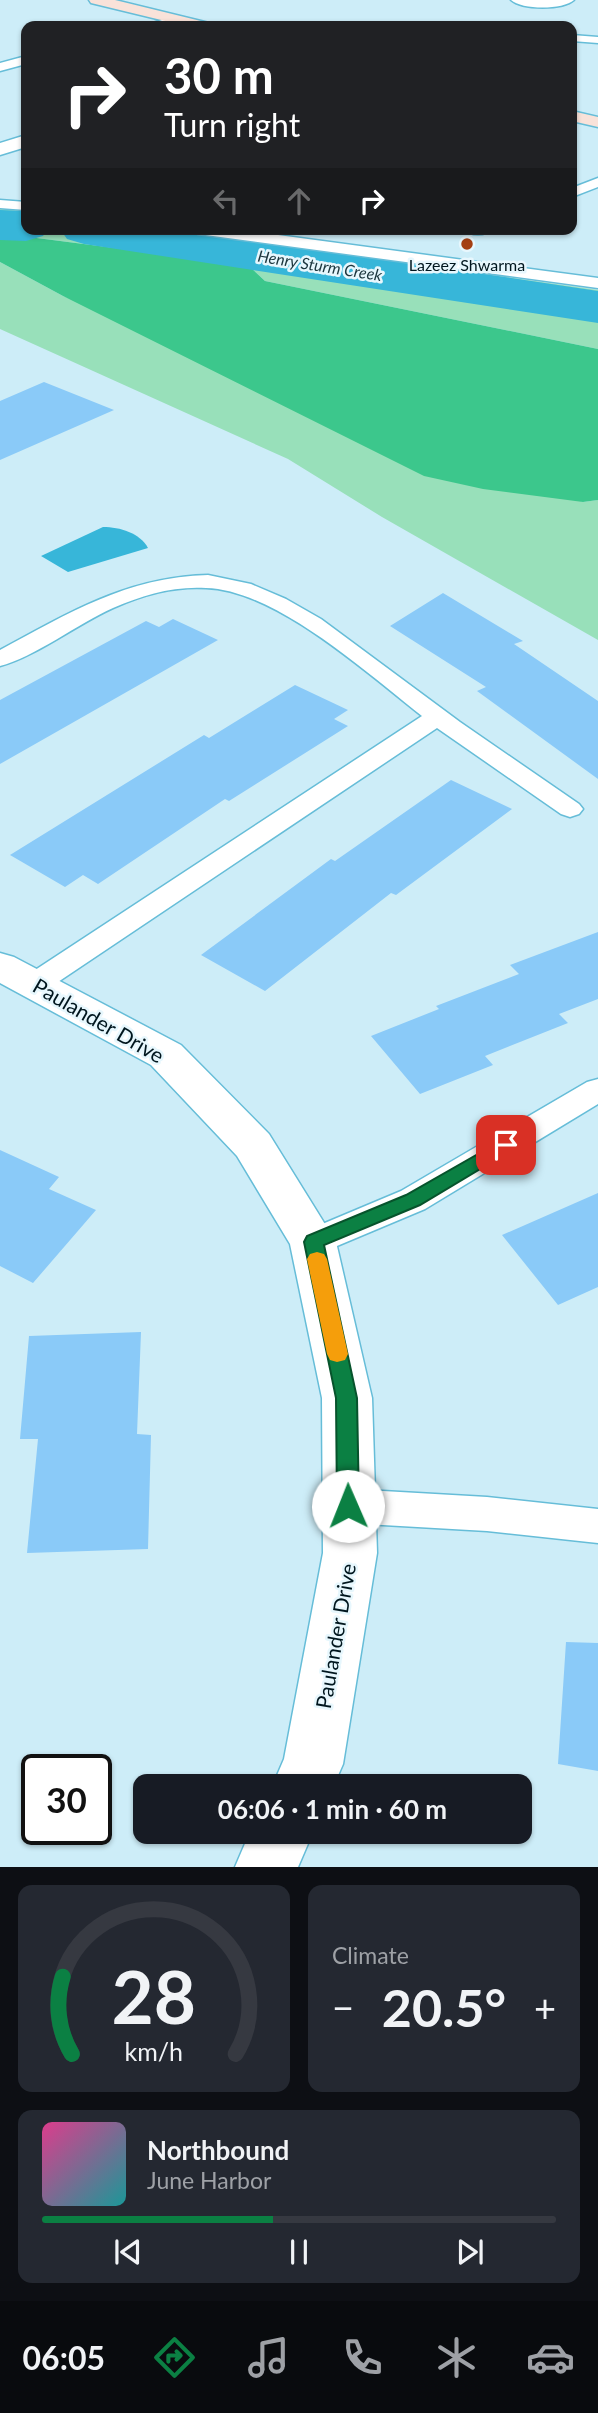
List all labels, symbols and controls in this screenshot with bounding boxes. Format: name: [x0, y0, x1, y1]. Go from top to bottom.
text: 30 m: [164, 46, 274, 104]
icon: right: [49, 49, 140, 140]
text: Turn right: [164, 105, 300, 144]
icon: left: [207, 182, 245, 220]
icon: ahead: [280, 182, 318, 220]
icon: right: [353, 182, 391, 220]
marker: Lazeez Shwarma: [459, 236, 475, 252]
water label: Henry Sturm Creek: [257, 246, 384, 284]
place label: Lazeez Shwarma: [409, 255, 525, 274]
street label: Paulander Drive: [29, 972, 169, 1068]
pin: [476, 1115, 536, 1175]
icon: arrive: [487, 1126, 525, 1164]
position arrow: [311, 1469, 385, 1543]
street label: Paulander Drive: [310, 1561, 360, 1711]
speed limit sign: 30: [21, 1754, 112, 1845]
text: 06:06 · 1 min · 60 m: [218, 1793, 447, 1825]
text: Climate: [332, 1941, 409, 1969]
text: 28: [112, 1953, 196, 2041]
text: 20.5°: [382, 1976, 506, 2038]
text: −: [332, 1984, 354, 2030]
text: +: [534, 1984, 556, 2030]
text: km/h: [125, 2036, 183, 2066]
text: Northbound: [147, 2134, 289, 2166]
text: June Harbor: [147, 2166, 271, 2194]
icon: previous: [109, 2233, 147, 2271]
icon: pause: [280, 2233, 318, 2271]
icon: next: [451, 2233, 489, 2271]
icon: directions: [150, 2333, 199, 2382]
icon: music: [244, 2333, 293, 2382]
icon: phone: [338, 2333, 387, 2382]
icon: climate: [432, 2333, 481, 2382]
icon: car: [526, 2333, 575, 2382]
text: 06:05: [23, 2338, 105, 2377]

